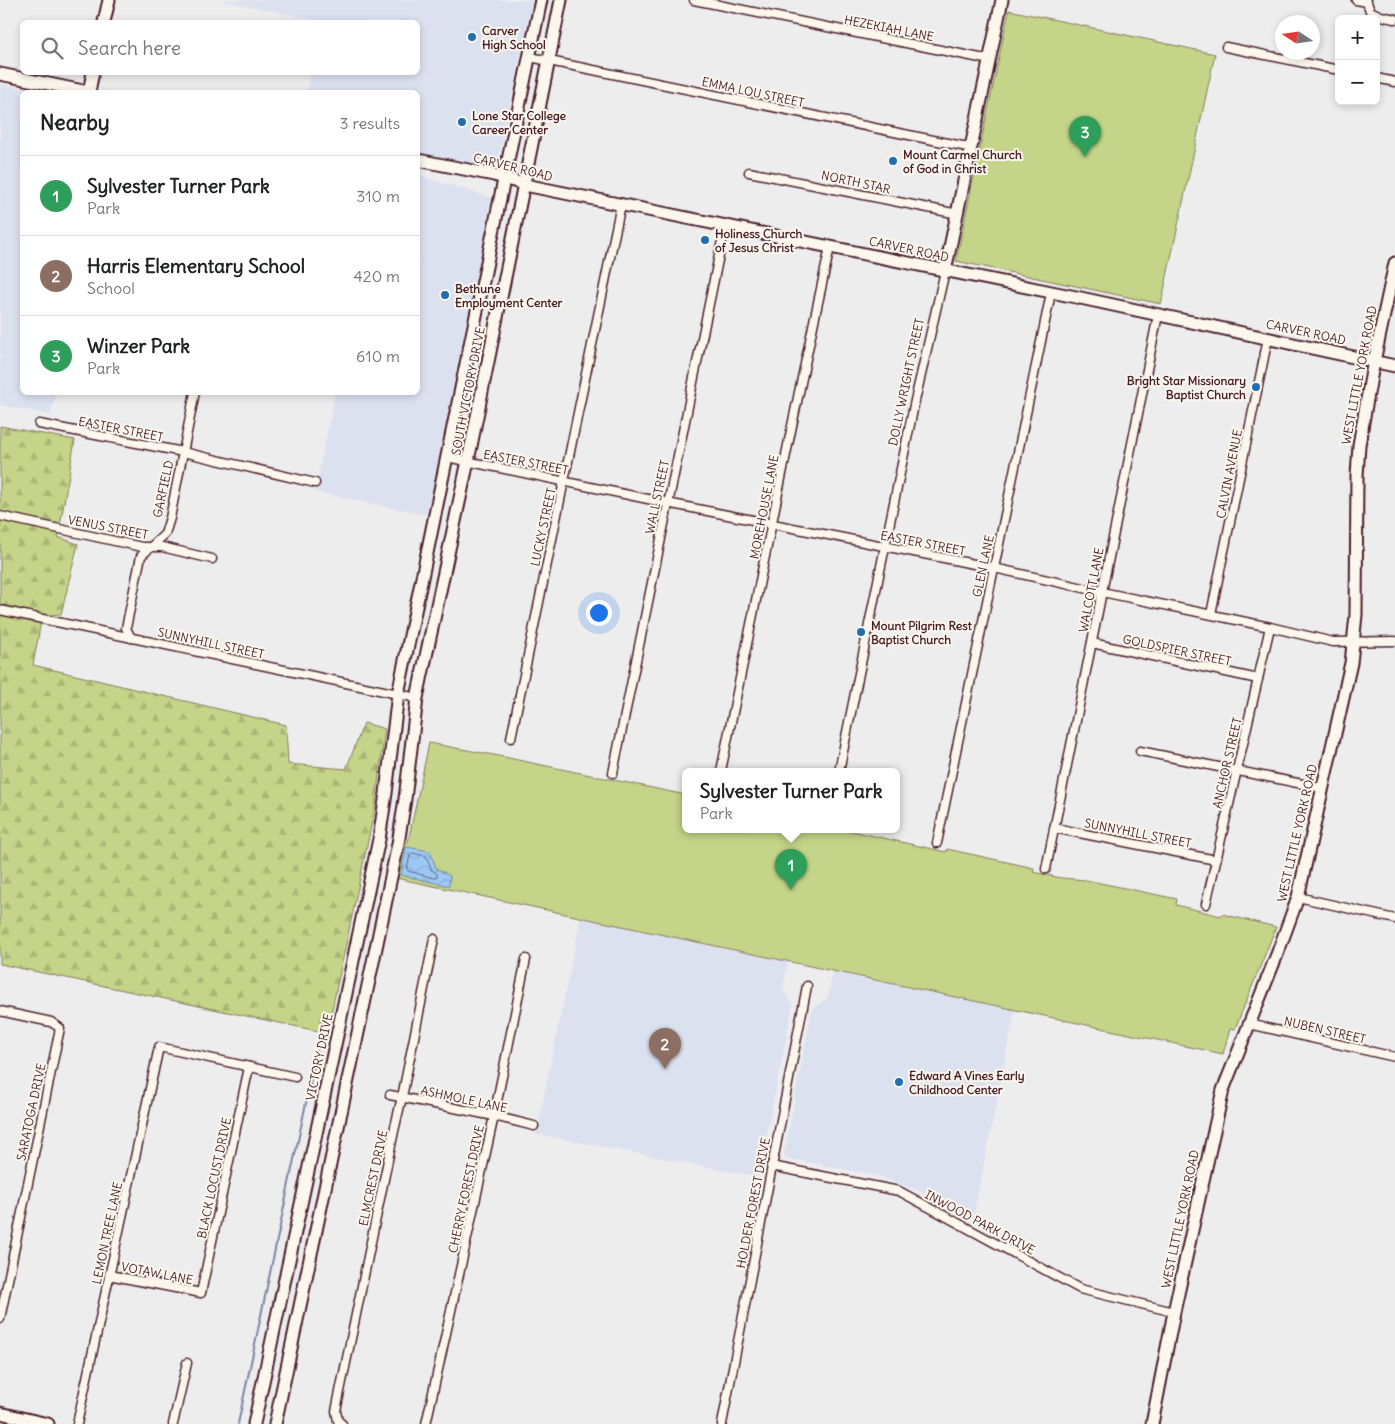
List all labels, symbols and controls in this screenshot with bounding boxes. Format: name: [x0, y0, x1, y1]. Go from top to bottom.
street label: HEZEKIAH LANE: [843, 12, 935, 44]
north arrow: [1275, 15, 1320, 60]
map controls: [1335, 15, 1380, 105]
button: +: [1335, 15, 1380, 60]
search box: [20, 20, 420, 75]
place label: Carver High School: [482, 23, 546, 53]
marker: Carver High School: [466, 31, 478, 43]
icon: search: [38, 34, 66, 62]
text: Search here: [78, 36, 181, 60]
button: −: [1335, 60, 1380, 105]
street label: EMMA LOU STREET: [700, 74, 806, 110]
place label: Lone Star College Career Center: [472, 108, 567, 137]
text: Nearby: [40, 109, 110, 136]
text: 3 results: [340, 113, 400, 133]
marker: Lone Star College Career Center: [456, 116, 468, 128]
pin: 3: [1069, 116, 1101, 157]
place label: Mount Carmel Church of God in Christ: [903, 147, 1022, 176]
street label: CARVER ROAD: [472, 150, 554, 184]
marker: Mount Carmel Church of God in Christ: [887, 155, 899, 167]
street label: NORTH STAR: [820, 167, 892, 197]
text: Sylvester Turner Park: [87, 174, 270, 198]
text: 1: [53, 186, 59, 206]
text: 310 m: [356, 186, 400, 206]
text: Park: [87, 198, 120, 218]
place label: Holiness Church of Jesus Christ: [715, 226, 803, 255]
street label: CARVER ROAD: [868, 233, 950, 265]
marker: Holiness Church of Jesus Christ: [699, 234, 711, 246]
text: Harris Elementary School: [87, 254, 305, 278]
text: 2: [52, 266, 60, 286]
text: 420 m: [354, 266, 400, 286]
text: School: [87, 278, 135, 298]
place label: Bethune Employment Center: [455, 281, 563, 311]
marker: Bethune Employment Center: [439, 289, 451, 301]
street label: WEST LITTLE YORK ROAD: [1338, 304, 1380, 446]
street label: CARVER ROAD: [1265, 316, 1347, 348]
street label: DOLLY WRIGHT STREET: [885, 317, 927, 447]
street label: SOUTH VICTORY DRIVE: [448, 326, 488, 456]
text: Winzer Park: [87, 334, 190, 358]
text: 3: [51, 346, 61, 366]
text: 610 m: [356, 346, 400, 366]
text: Park: [87, 358, 120, 378]
place label: Bright Star Missionary Baptist Church: [1127, 373, 1246, 403]
marker: Bright Star Missionary Baptist Church: [1250, 381, 1262, 393]
street label: EASTER STREET: [77, 413, 165, 445]
street label: CALVIN AVENUE: [1213, 428, 1245, 520]
street label: EASTER STREET: [482, 446, 570, 478]
street label: MOREHOUSE LANE: [747, 454, 781, 560]
street label: GARFIELD: [150, 459, 176, 519]
street label: WALL STREET: [642, 459, 672, 535]
street label: LUCKY STREET: [527, 486, 559, 568]
street label: VENUS STREET: [67, 512, 149, 542]
street label: EASTER STREET: [879, 527, 967, 559]
street label: GLEN LANE: [969, 534, 997, 598]
street label: WALCOTT LANE: [1075, 546, 1107, 634]
your location: [586, 600, 612, 626]
place label: Mount Pilgrim Rest Baptist Church: [871, 618, 973, 648]
street label: SUNNYHILL STREET: [156, 624, 266, 662]
marker: Mount Pilgrim Rest Baptist Church: [855, 626, 867, 638]
street label: GOLDSPIER STREET: [1121, 631, 1233, 669]
street label: ANCHOR STREET: [1209, 716, 1245, 810]
street label: WEST LITTLE YORK ROAD: [1274, 763, 1320, 903]
popup: [682, 768, 900, 833]
text: Sylvester Turner Park: [700, 779, 882, 803]
text: Park: [700, 803, 733, 823]
street label: SUNNYHILL STREET: [1083, 815, 1193, 851]
pin: 1: [775, 849, 807, 890]
street label: VICTORY DRIVE: [302, 1012, 336, 1102]
street label: NUBEN STREET: [1283, 1013, 1367, 1047]
pin: 2: [649, 1028, 681, 1069]
street label: SARATOGA DRIVE: [13, 1062, 49, 1162]
place label: Edward A Vines Early Childhood Center: [909, 1068, 1025, 1097]
marker: Edward A Vines Early Childhood Center: [893, 1076, 905, 1088]
street label: ASHMOLE LANE: [419, 1083, 509, 1115]
street label: BLACK LOCUST DRIVE: [194, 1116, 234, 1240]
street label: CHERRY FOREST DRIVE: [445, 1124, 487, 1254]
street label: ELMCREST DRIVE: [356, 1129, 390, 1227]
street label: HOLDER FOREST DRIVE: [733, 1136, 773, 1270]
street label: WEST LITTLE YORK ROAD: [1158, 1148, 1202, 1290]
street label: LEMON TREE LANE: [89, 1181, 125, 1285]
street label: INWOOD PARK DRIVE: [922, 1187, 1038, 1257]
street label: VOTAW LANE: [120, 1259, 194, 1287]

